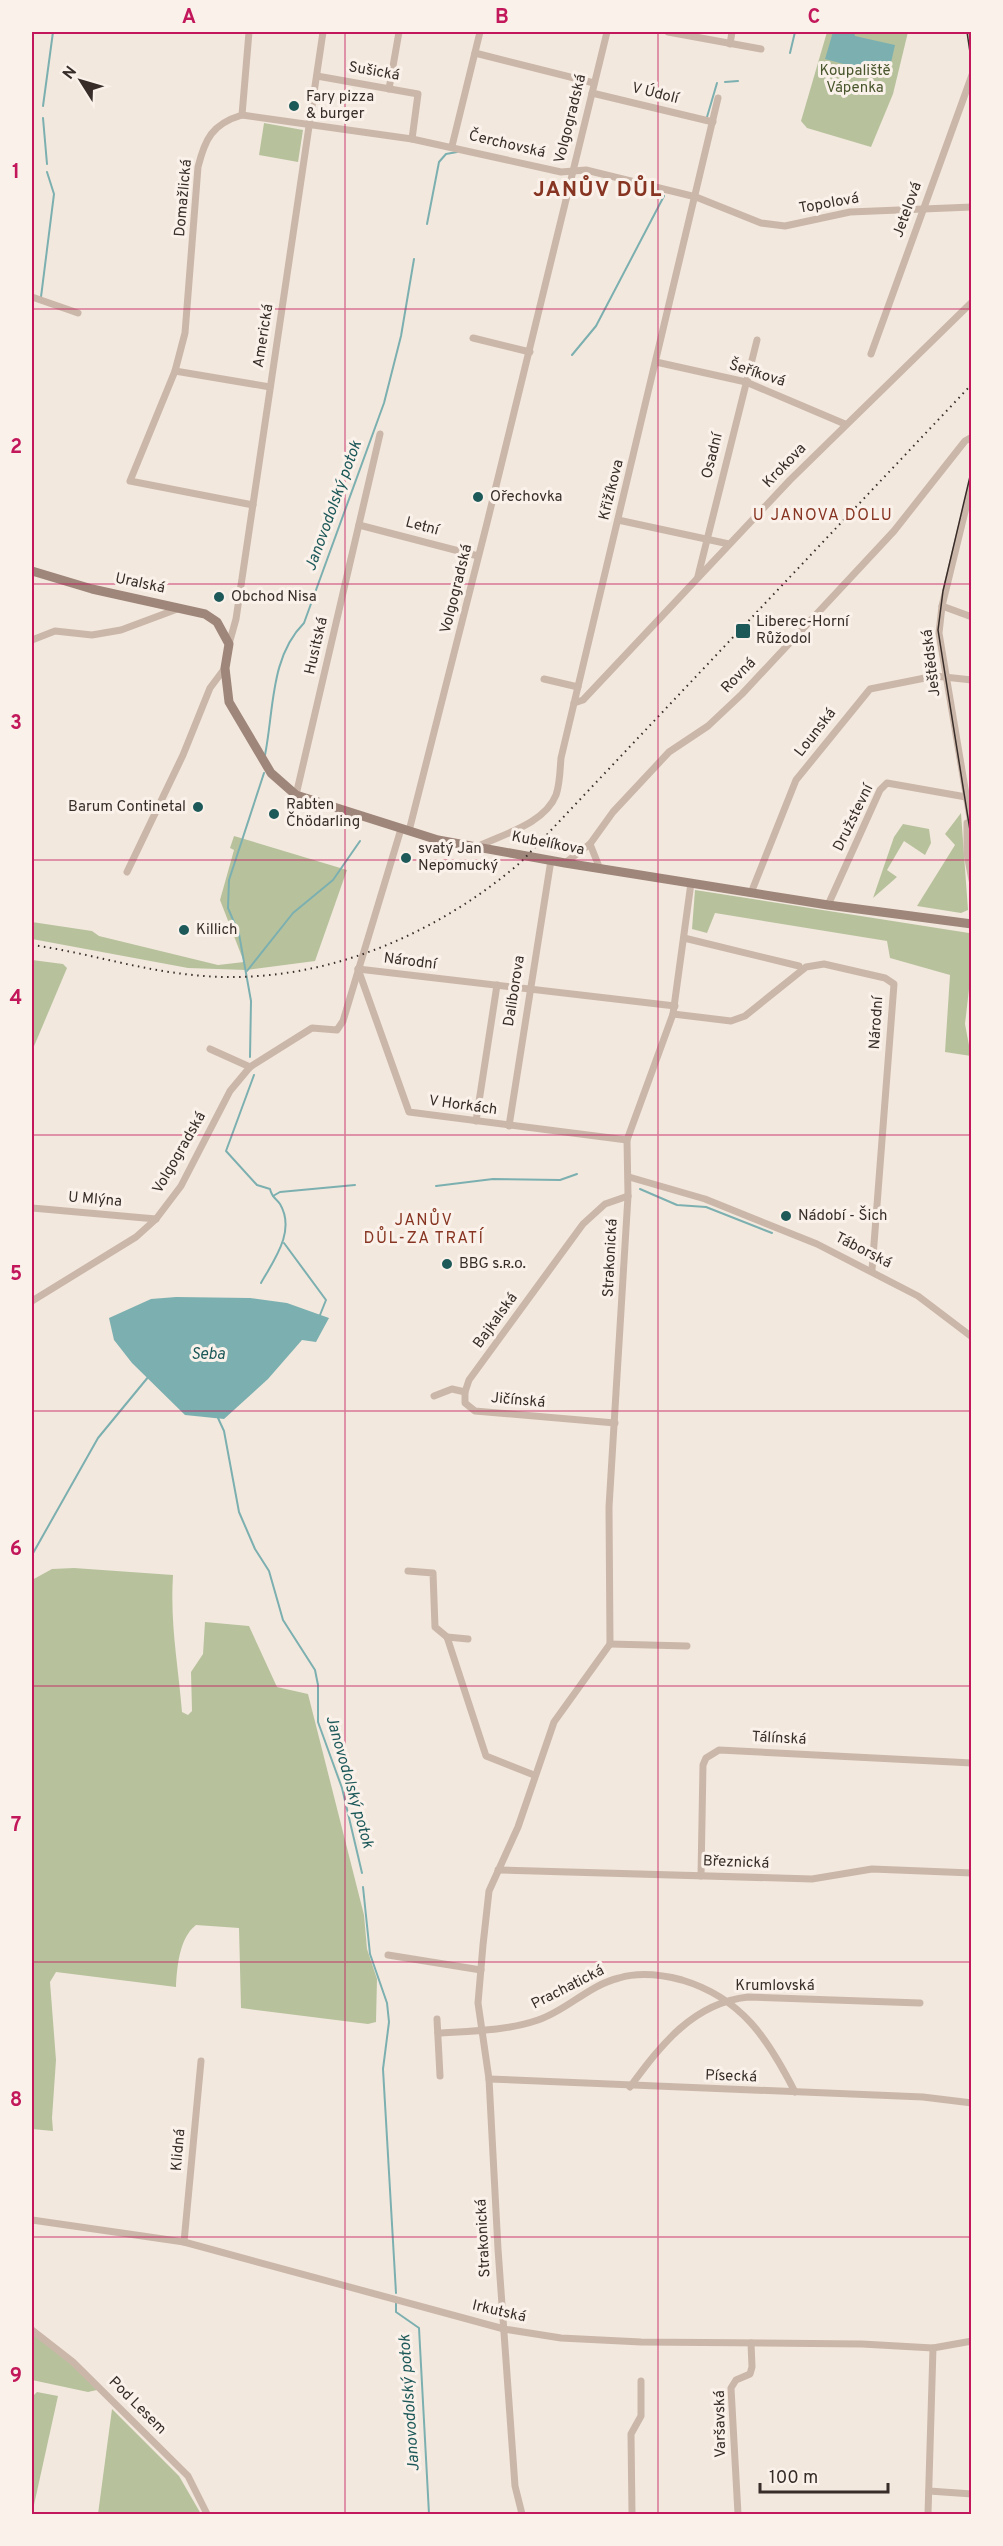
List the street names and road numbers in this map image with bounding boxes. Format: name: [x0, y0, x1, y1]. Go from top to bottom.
street label: Sušická: [347, 58, 401, 86]
street label: Volgogradská: [551, 72, 591, 166]
street label: V Údolí: [630, 77, 682, 109]
street label: Čerchovská: [467, 125, 548, 163]
street label: Domažlická: [171, 158, 197, 238]
street label: Jetelová: [889, 180, 927, 240]
street label: Topolová: [798, 189, 861, 219]
street label: Americká: [250, 303, 278, 369]
street label: Šeříková: [727, 354, 788, 392]
street label: Osadní: [698, 430, 728, 481]
street label: Krokova: [759, 440, 811, 492]
street label: Křižíkova: [595, 458, 629, 522]
street label: Letní: [403, 513, 442, 541]
street label: Volgogradská: [437, 542, 477, 636]
street label: Uralská: [113, 569, 167, 599]
street label: Husitská: [301, 615, 333, 677]
street label: Ještědská: [918, 628, 946, 698]
street label: Rovná: [718, 654, 761, 698]
street label: Lounská: [791, 705, 841, 761]
street label: Družstevní: [830, 780, 879, 855]
street label: Kubelíkova: [510, 828, 586, 860]
street label: Národní: [382, 949, 439, 975]
street label: Daliborova: [500, 954, 530, 1028]
street label: Národní: [866, 995, 888, 1050]
street label: V Horkách: [427, 1092, 499, 1120]
street label: Volgogradská: [149, 1109, 211, 1197]
street label: U Mlýna: [67, 1188, 123, 1212]
street label: Strakonická: [599, 1218, 623, 1298]
street label: Táborská: [831, 1229, 895, 1273]
street label: Bajkalská: [469, 1289, 523, 1353]
street label: Jičínská: [490, 1389, 546, 1413]
street label: Tálínská: [751, 1728, 807, 1750]
street label: Březnická: [702, 1852, 770, 1874]
street label: Prachatická: [528, 1961, 608, 2014]
street label: Krumlovská: [735, 1977, 815, 1996]
street label: Písecká: [705, 2067, 757, 2087]
street label: Klidná: [168, 2128, 190, 2172]
street label: Strakonická: [472, 2198, 496, 2278]
street label: Irkutská: [470, 2297, 528, 2327]
street label: Pod Lesem: [104, 2373, 170, 2439]
street label: Varšavská: [711, 2390, 731, 2458]

